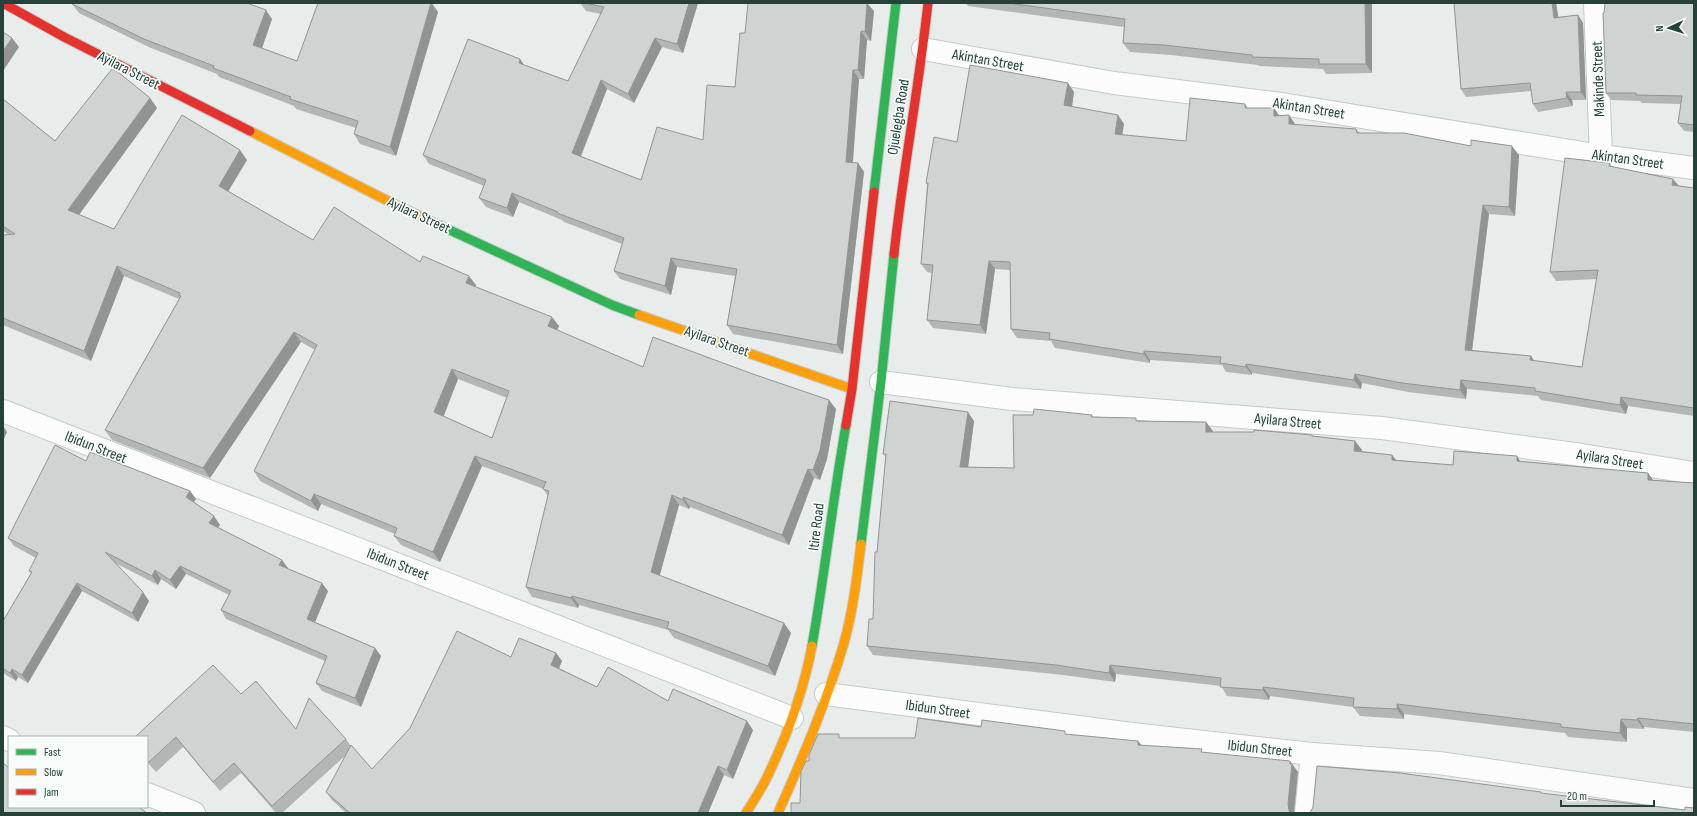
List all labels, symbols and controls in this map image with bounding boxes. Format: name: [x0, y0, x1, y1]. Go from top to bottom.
north arrow: [1649, 8, 1689, 48]
text: N: [1653, 25, 1666, 32]
street label: Makinde Street: [1588, 40, 1609, 117]
street label: Akintan Street: [950, 45, 1026, 76]
street label: Ayilara Street: [94, 46, 163, 94]
street label: Ojuelegba Road: [883, 78, 914, 156]
street label: Akintan Street: [1271, 93, 1347, 124]
street label: Akintan Street: [1590, 145, 1666, 174]
street label: Ayilara Street: [383, 192, 454, 238]
street label: Ayilara Street: [681, 321, 752, 362]
street label: Ayilara Street: [1253, 409, 1323, 434]
street label: Ibidun Street: [62, 427, 130, 468]
street label: Ayilara Street: [1574, 445, 1645, 474]
street label: Itire Road: [804, 502, 829, 552]
street label: Ibidun Street: [364, 544, 432, 585]
street label: Ibidun Street: [904, 696, 972, 723]
legend: [8, 736, 148, 808]
street label: Ibidun Street: [1227, 736, 1294, 761]
text: Fast: [44, 745, 61, 760]
text: Slow: [44, 765, 63, 780]
scale bar: [1561, 782, 1654, 808]
text: Jam: [43, 785, 59, 800]
text: 20 m: [1567, 789, 1587, 804]

